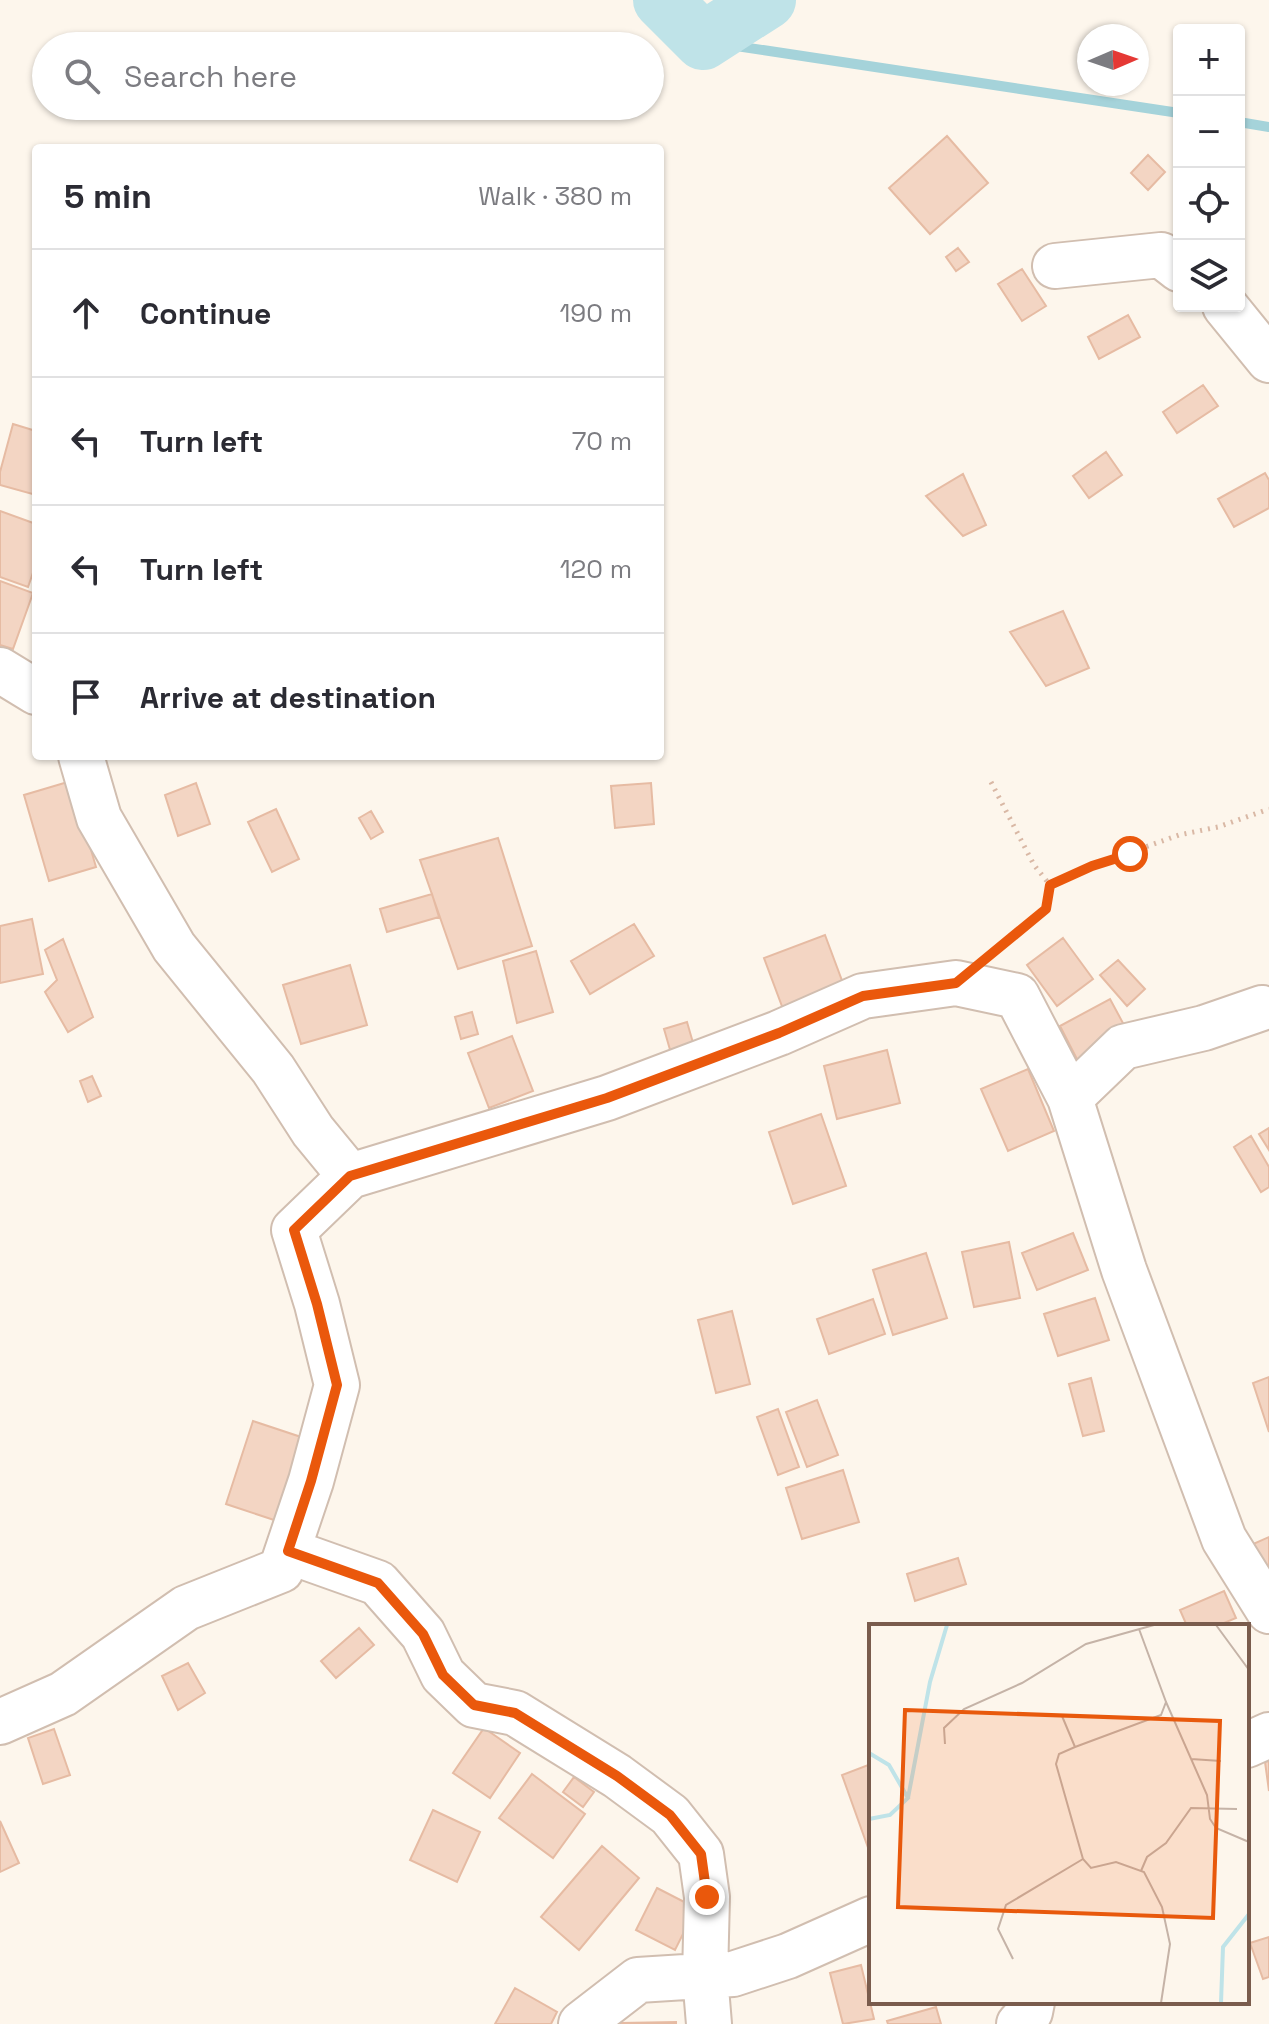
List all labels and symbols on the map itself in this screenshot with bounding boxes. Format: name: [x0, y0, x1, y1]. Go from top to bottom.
north arrow: [1077, 24, 1149, 96]
route start: [1112, 836, 1148, 872]
inset map: [869, 1624, 1249, 2004]
route end: [689, 1879, 725, 1915]

